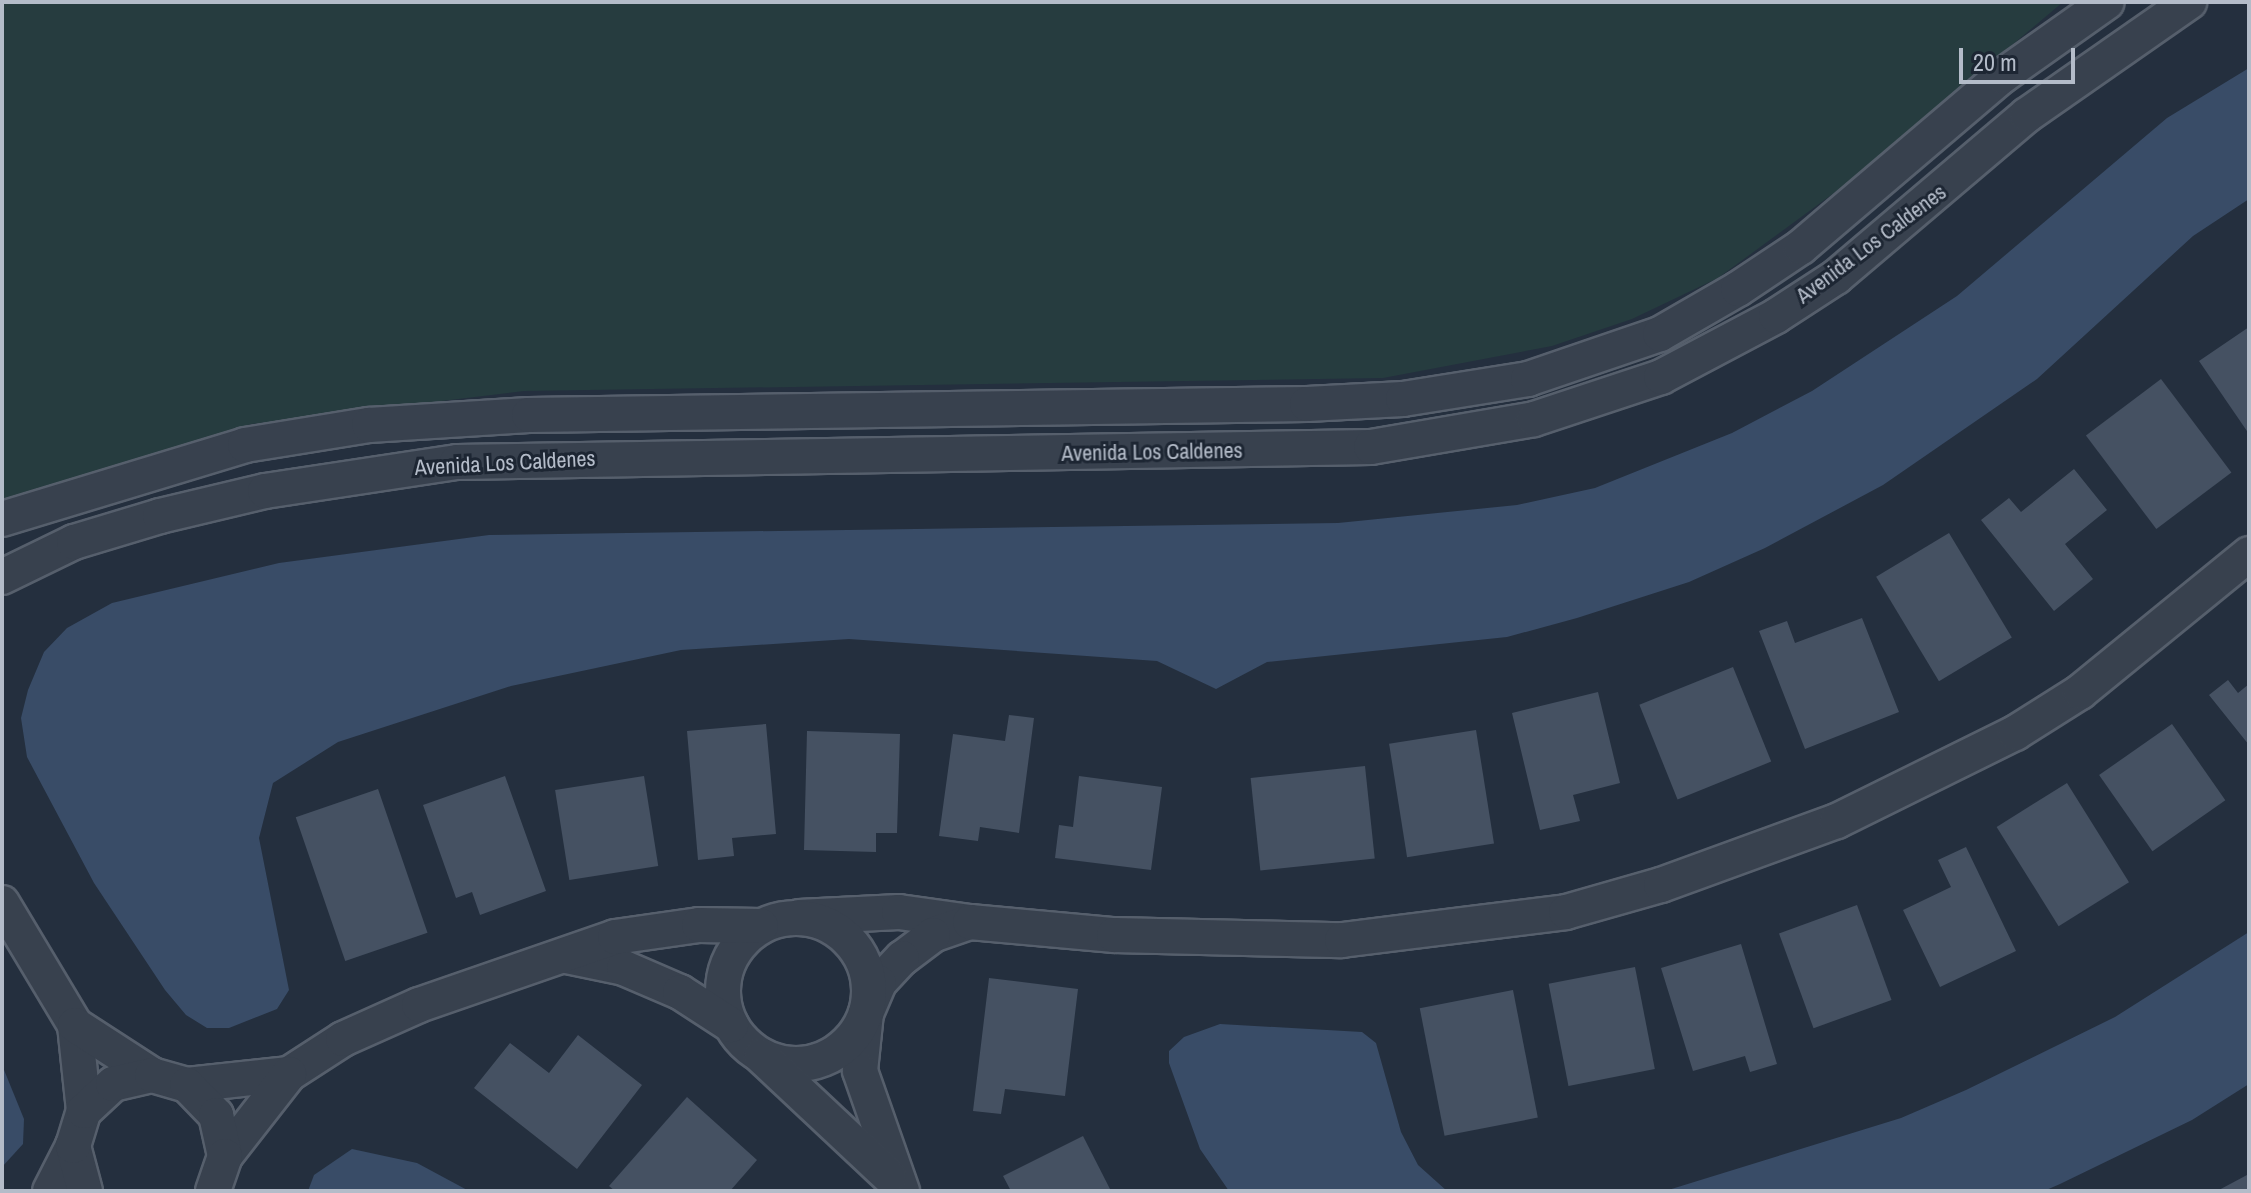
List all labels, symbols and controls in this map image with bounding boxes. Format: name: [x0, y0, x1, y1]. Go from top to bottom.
scale bar: [1963, 32, 2079, 82]
text: 20 m: [1973, 46, 2017, 78]
street label: Avenida Los Caldenes: [1791, 179, 1951, 309]
street label: Avenida Los Caldenes: [1061, 437, 1243, 467]
street label: Avenida Los Caldenes: [414, 445, 596, 481]

